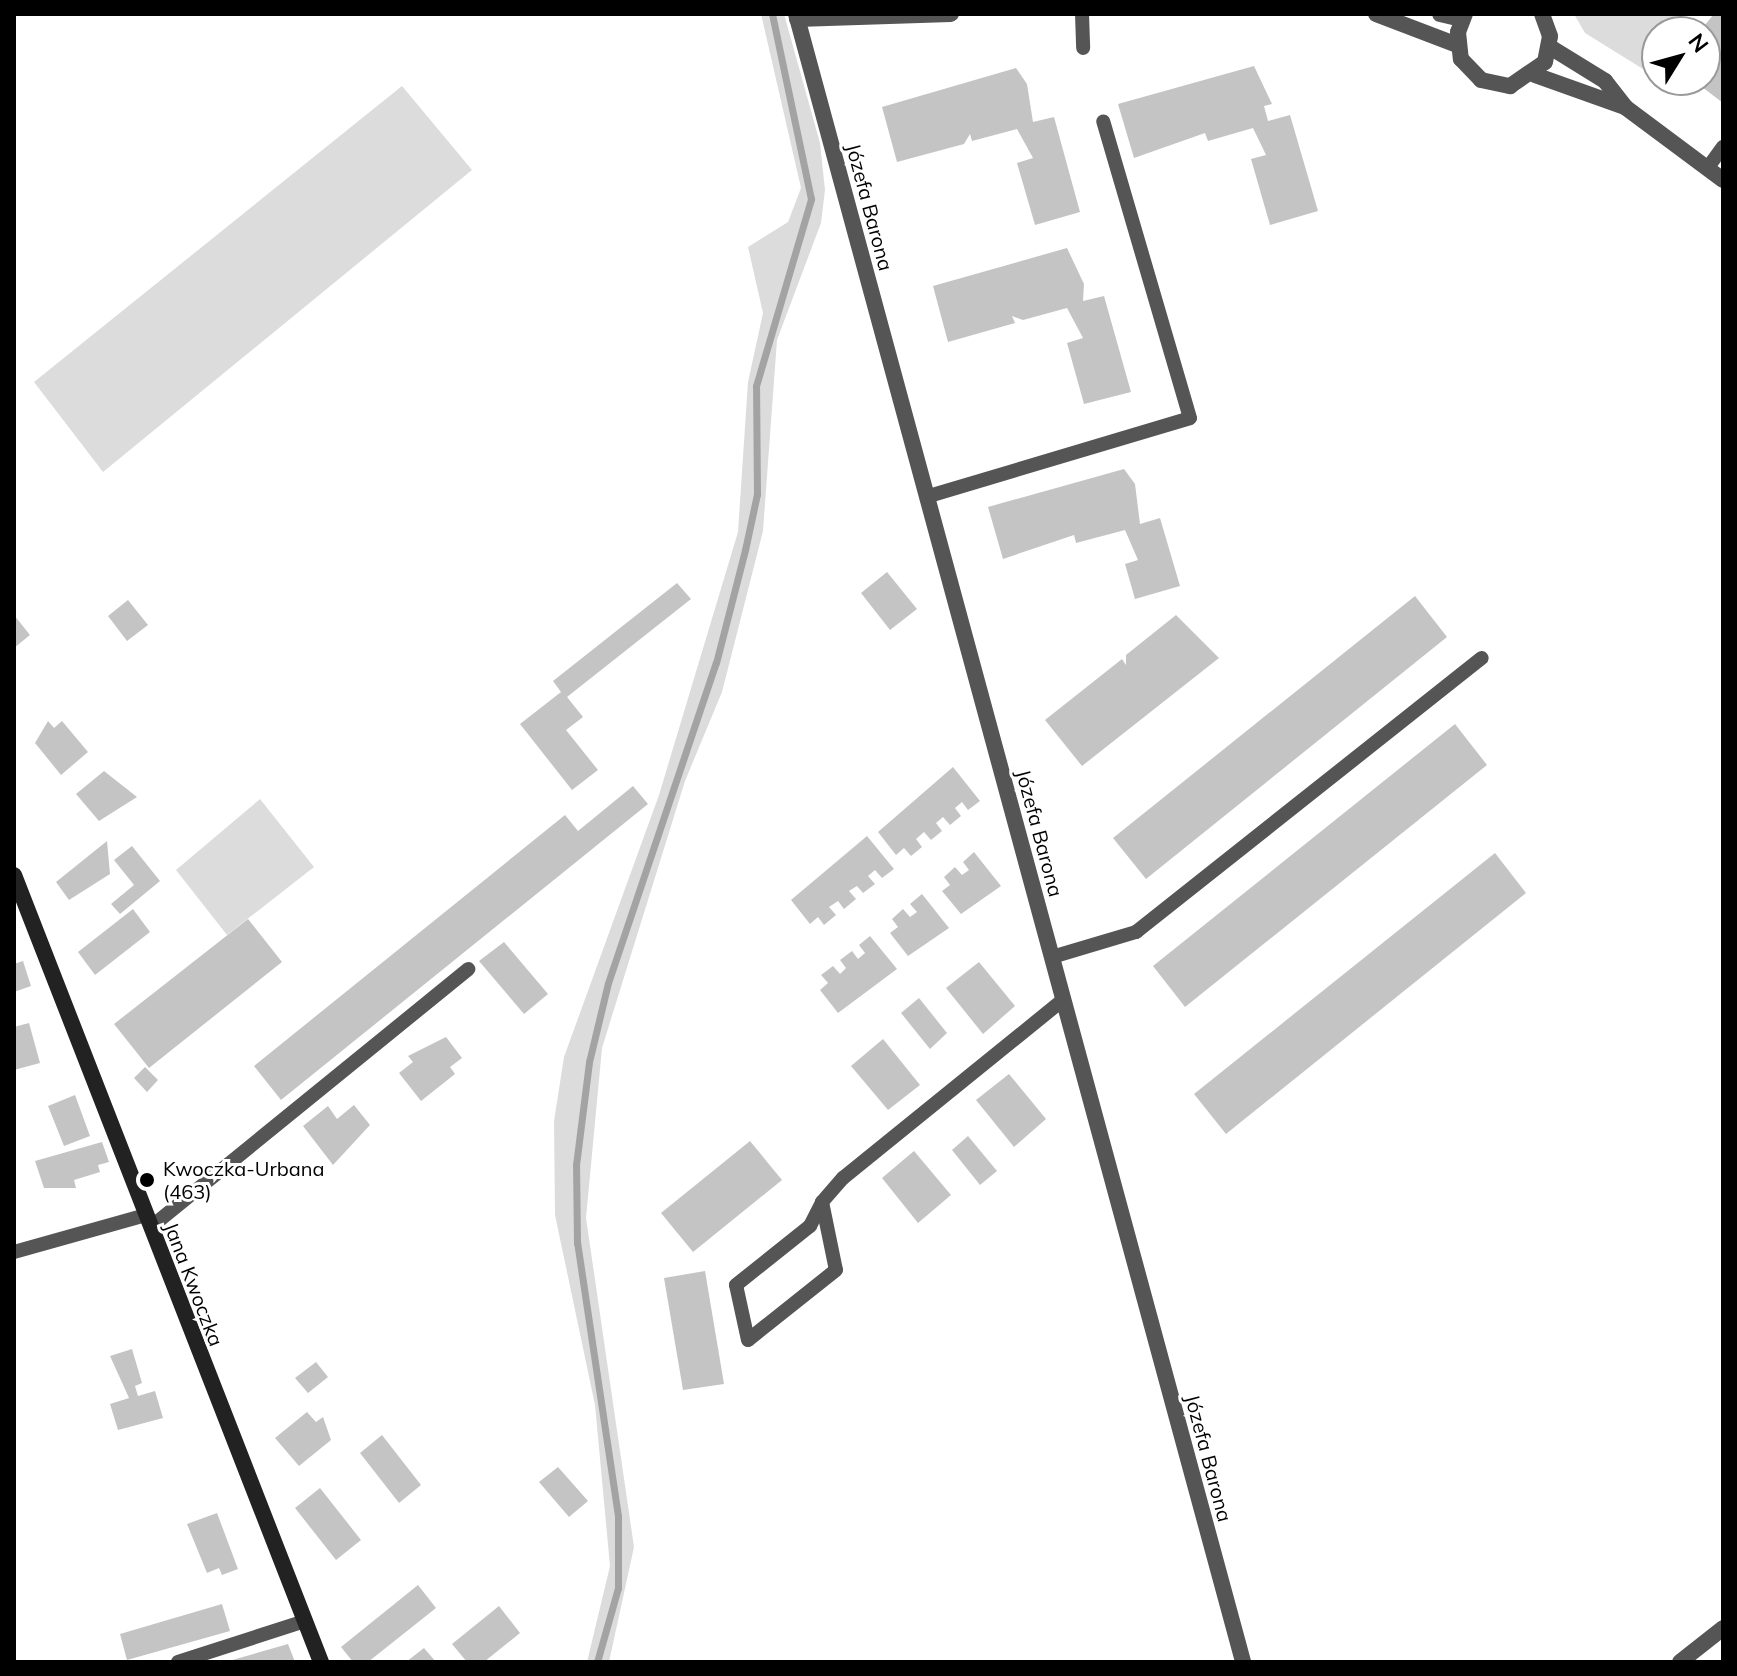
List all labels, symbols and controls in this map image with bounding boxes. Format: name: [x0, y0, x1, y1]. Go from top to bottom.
north arrow: [1641, 16, 1721, 96]
text: N: [1682, 28, 1715, 58]
street label: Józefa Barona: [841, 141, 899, 273]
street label: Józefa Barona: [1011, 767, 1069, 899]
place label: Kwoczka-Urbana (463): [163, 1156, 324, 1203]
marker: Kwoczka-Urbana (463): [138, 1171, 156, 1189]
street label: Jana Kwoczka: [159, 1219, 229, 1349]
street label: Józefa Barona: [1180, 1392, 1238, 1524]

